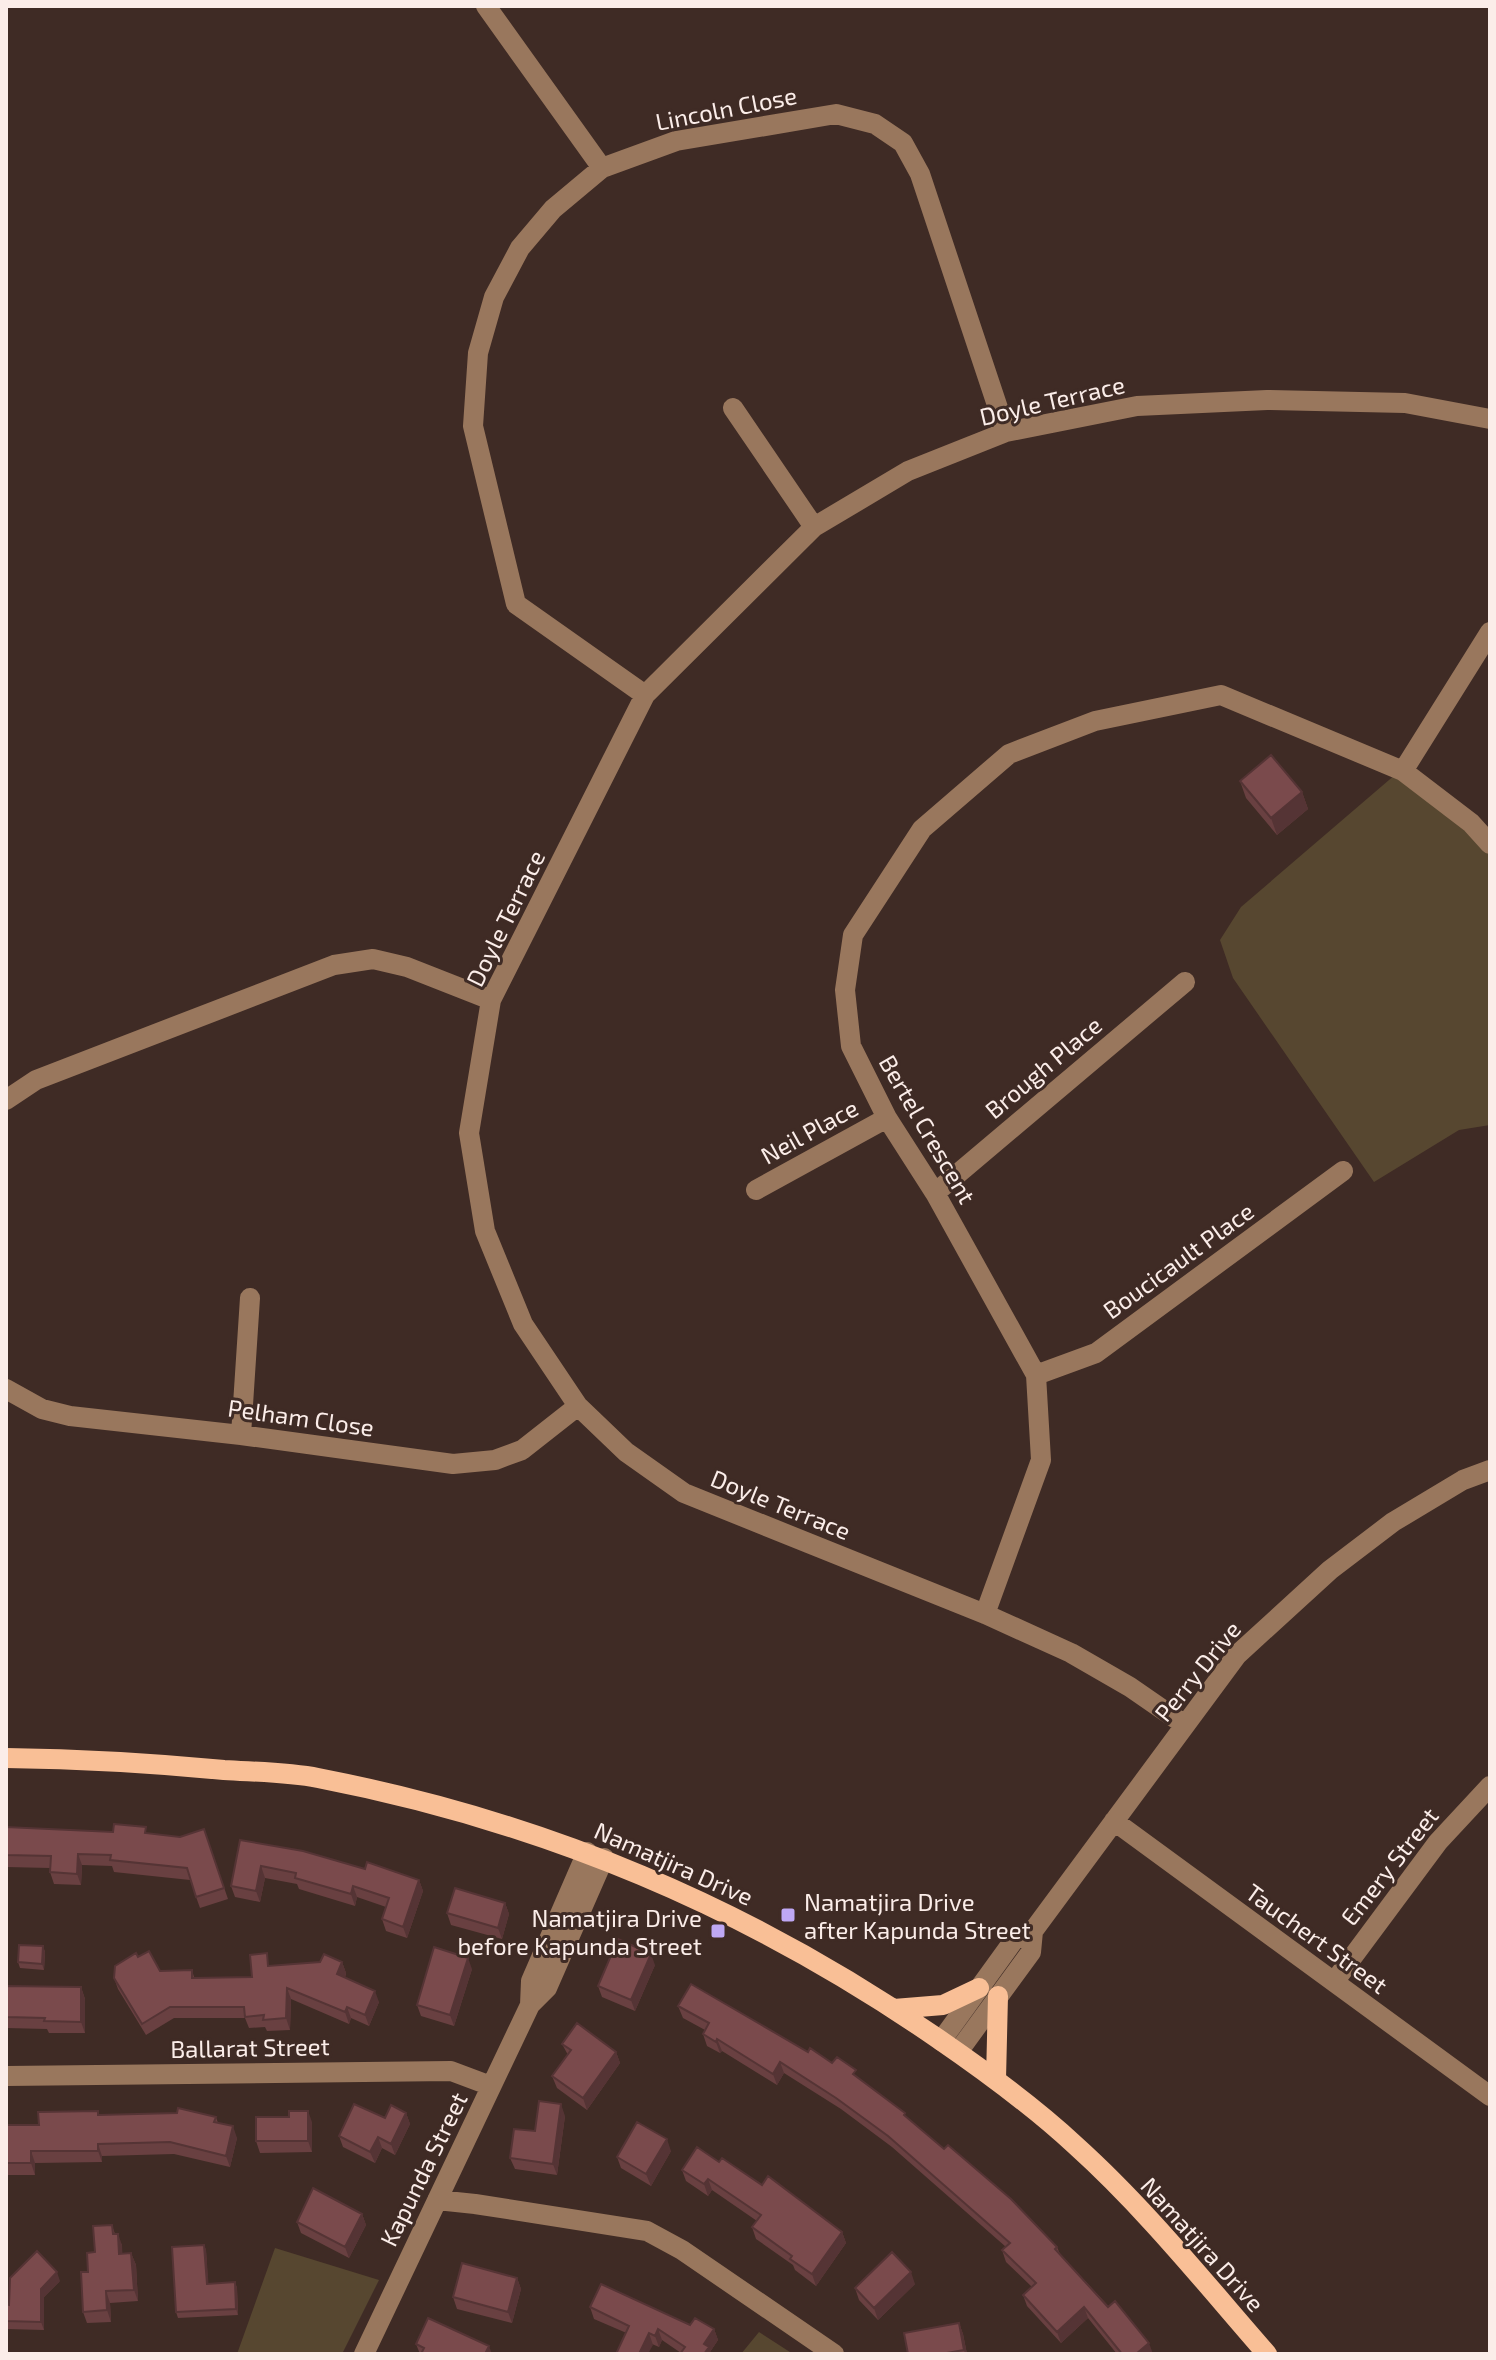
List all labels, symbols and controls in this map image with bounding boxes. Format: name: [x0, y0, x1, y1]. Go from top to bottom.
street label: Lincoln Close: [653, 80, 799, 136]
street label: Doyle Terrace: [977, 369, 1127, 431]
street label: Doyle Terrace: [460, 845, 550, 991]
street label: Brough Place: [979, 1010, 1107, 1124]
street label: Bertel Crescent: [874, 1049, 982, 1209]
street label: Neil Place: [755, 1092, 863, 1170]
street label: Boucicault Place: [1097, 1196, 1259, 1324]
street label: Pelham Close: [226, 1392, 376, 1442]
street label: Doyle Terrace: [707, 1463, 855, 1545]
street label: Perry Drive: [1148, 1615, 1246, 1727]
street label: Emery Street: [1334, 1801, 1444, 1931]
street label: Namatjira Drive: [590, 1815, 758, 1911]
street label: Tauchert Street: [1241, 1877, 1393, 1999]
place label: Namatjira Drive after Kapunda Street: [804, 1887, 1031, 1944]
place label: Namatjira Drive before Kapunda Street: [457, 1903, 702, 1960]
marker: Namatjira Drive after Kapunda Street: [779, 1906, 797, 1924]
marker: Namatjira Drive before Kapunda Street: [709, 1922, 727, 1940]
street label: Ballarat Street: [170, 2031, 330, 2063]
street label: Kapunda Street: [373, 2087, 473, 2251]
street label: Namatjira Drive: [1135, 2171, 1271, 2317]

